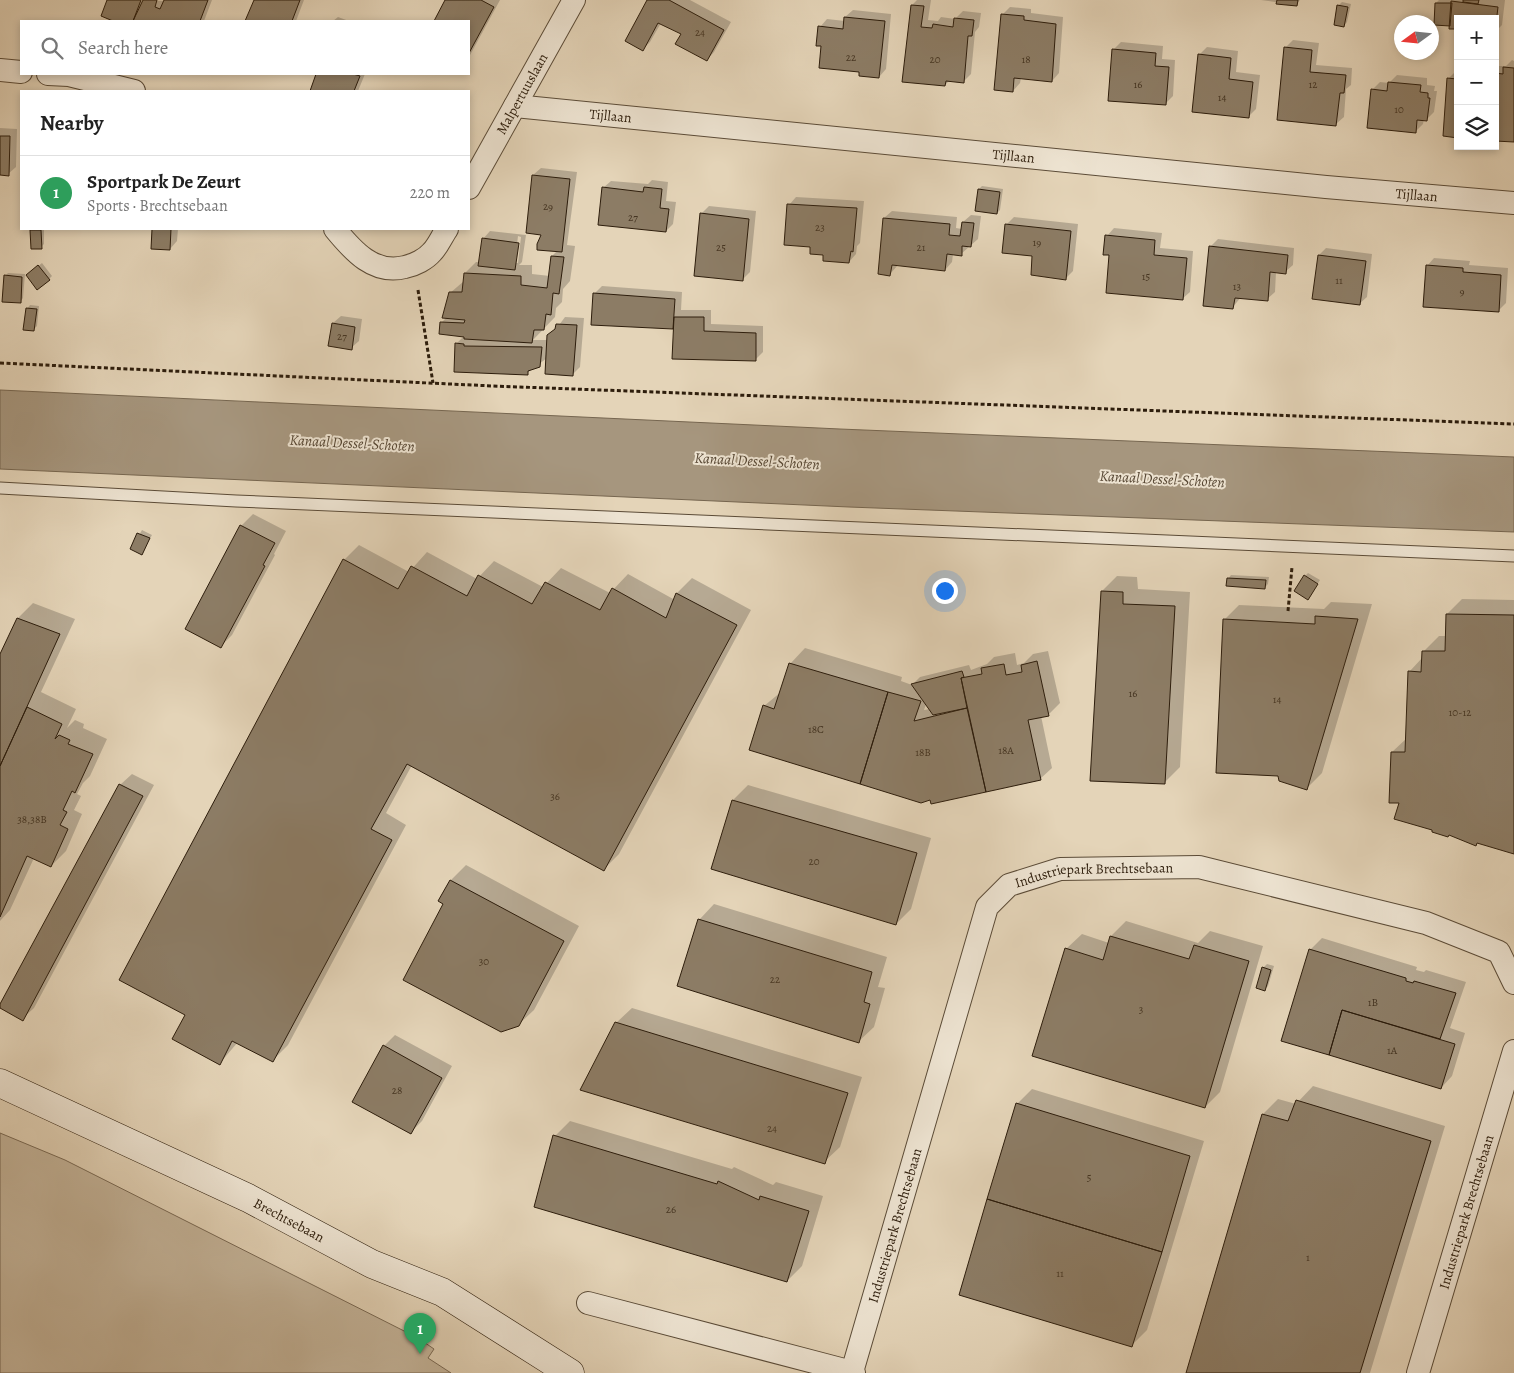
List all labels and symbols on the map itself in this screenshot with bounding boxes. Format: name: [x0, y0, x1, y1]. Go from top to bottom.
north arrow: [1394, 15, 1439, 60]
house number: 24: [695, 25, 705, 40]
street label: Malpertuuslaan: [491, 49, 552, 138]
house number: 22: [846, 50, 856, 65]
house number: 20: [929, 52, 941, 67]
house number: 18: [1021, 52, 1031, 67]
house number: 16: [1134, 77, 1142, 92]
house number: 12: [1309, 77, 1318, 92]
house number: 14: [1218, 90, 1226, 105]
house number: 10: [1394, 102, 1404, 117]
street label: Tijllaan: [589, 104, 633, 127]
street label: Tijllaan: [992, 144, 1036, 167]
street label: Tijllaan: [1395, 183, 1439, 206]
house number: 29: [543, 199, 553, 214]
house number: 27: [628, 210, 638, 225]
house number: 23: [815, 220, 825, 235]
house number: 19: [1033, 235, 1041, 250]
house number: 25: [716, 240, 726, 255]
house number: 21: [917, 240, 926, 255]
house number: 15: [1142, 269, 1151, 284]
house number: 11: [1335, 273, 1343, 288]
house number: 13: [1233, 279, 1241, 294]
house number: 9: [1459, 284, 1465, 299]
house number: 27: [337, 329, 347, 344]
water label: Kanaal Dessel-Schoten: [289, 430, 415, 456]
water label: Kanaal Dessel-Schoten: [694, 448, 820, 474]
water label: Kanaal Dessel-Schoten: [1099, 466, 1225, 492]
your location: [932, 578, 958, 604]
house number: 16: [1129, 686, 1137, 701]
house number: 14: [1273, 692, 1281, 707]
house number: 10-12: [1449, 705, 1471, 720]
house number: 18C: [808, 722, 824, 737]
house number: 18A: [998, 743, 1014, 758]
house number: 18B: [915, 745, 931, 760]
house number: 36: [550, 789, 560, 804]
house number: 38,38B: [17, 812, 47, 827]
house number: 20: [808, 854, 820, 869]
street label: Industriepark Brechtsebaan: [1012, 858, 1174, 892]
house number: 30: [479, 954, 489, 969]
house number: 22: [770, 972, 780, 987]
house number: 1B: [1368, 995, 1378, 1010]
house number: 3: [1139, 1002, 1143, 1017]
house number: 1A: [1387, 1043, 1398, 1058]
house number: 28: [392, 1083, 402, 1098]
house number: 24: [767, 1121, 777, 1136]
street label: Industriepark Brechtsebaan: [1434, 1132, 1498, 1291]
street label: Industriepark Brechtsebaan: [863, 1145, 926, 1305]
house number: 5: [1087, 1170, 1092, 1185]
street label: Brechtsebaan: [250, 1193, 328, 1247]
house number: 26: [666, 1202, 676, 1217]
house number: 1: [1306, 1250, 1310, 1265]
house number: 11: [1056, 1266, 1064, 1281]
pin: 1: [404, 1313, 436, 1354]

